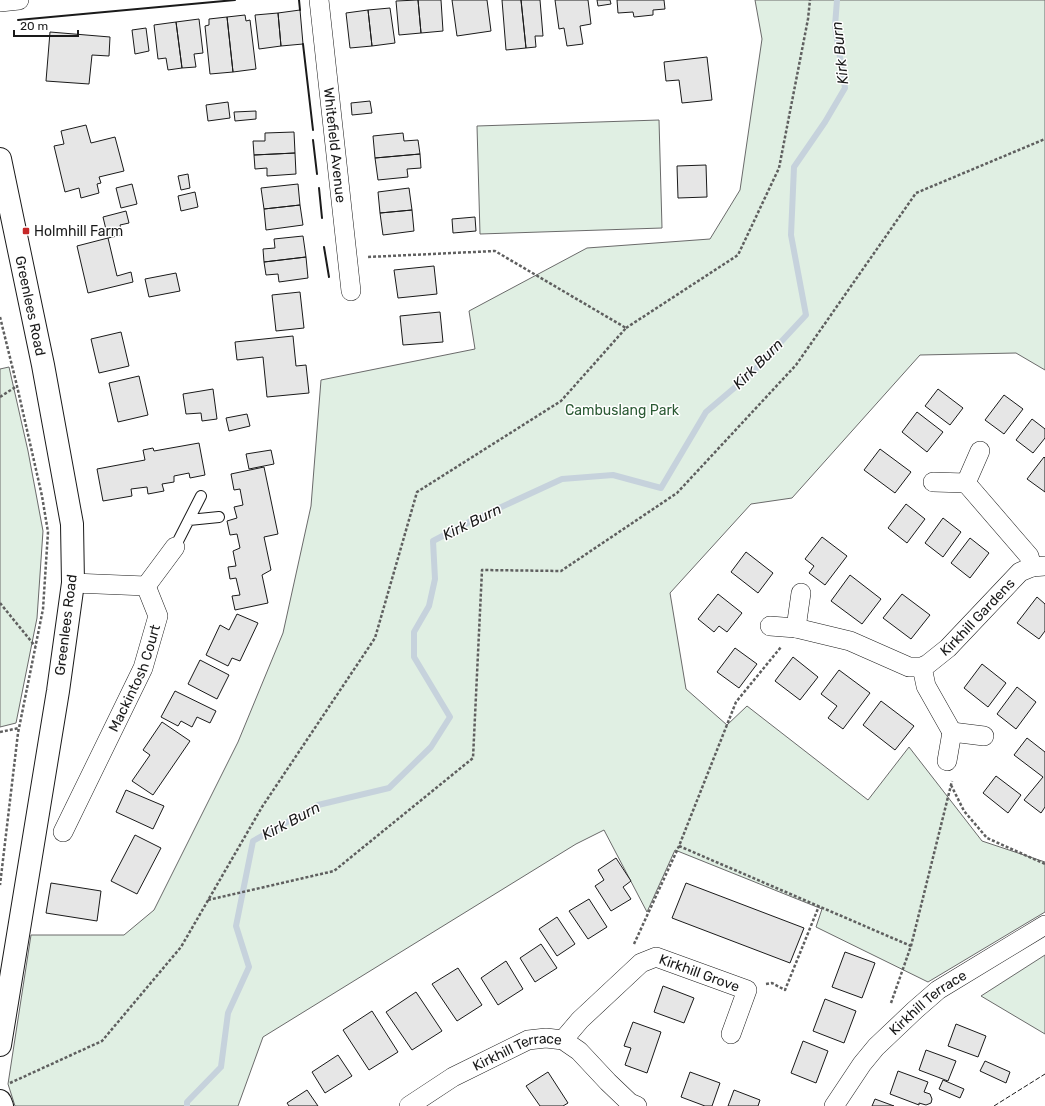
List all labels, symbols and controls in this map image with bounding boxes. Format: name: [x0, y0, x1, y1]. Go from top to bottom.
scale bar: [14, 12, 78, 38]
text: 20 m: [20, 19, 48, 33]
water label: Kirk Burn: [828, 20, 852, 86]
street label: Whitefield Avenue: [320, 87, 350, 204]
place label: Holmhill Farm: [34, 223, 123, 240]
marker: Holmhill Farm: [21, 226, 31, 236]
street label: Greenlees Road: [12, 254, 49, 357]
water label: Kirk Burn: [729, 335, 787, 393]
park label: Cambuslang Park: [565, 402, 680, 419]
water label: Kirk Burn: [440, 500, 504, 544]
street label: Greenlees Road: [51, 573, 81, 677]
street label: Kirkhill Gardens: [937, 575, 1018, 660]
street label: Mackintosh Court: [105, 622, 164, 735]
water label: Kirk Burn: [259, 798, 323, 844]
street label: Kirkhill Grove: [657, 950, 742, 995]
street label: Kirkhill Terrace: [886, 966, 970, 1039]
street label: Kirkhill Terrace: [470, 1030, 563, 1074]

